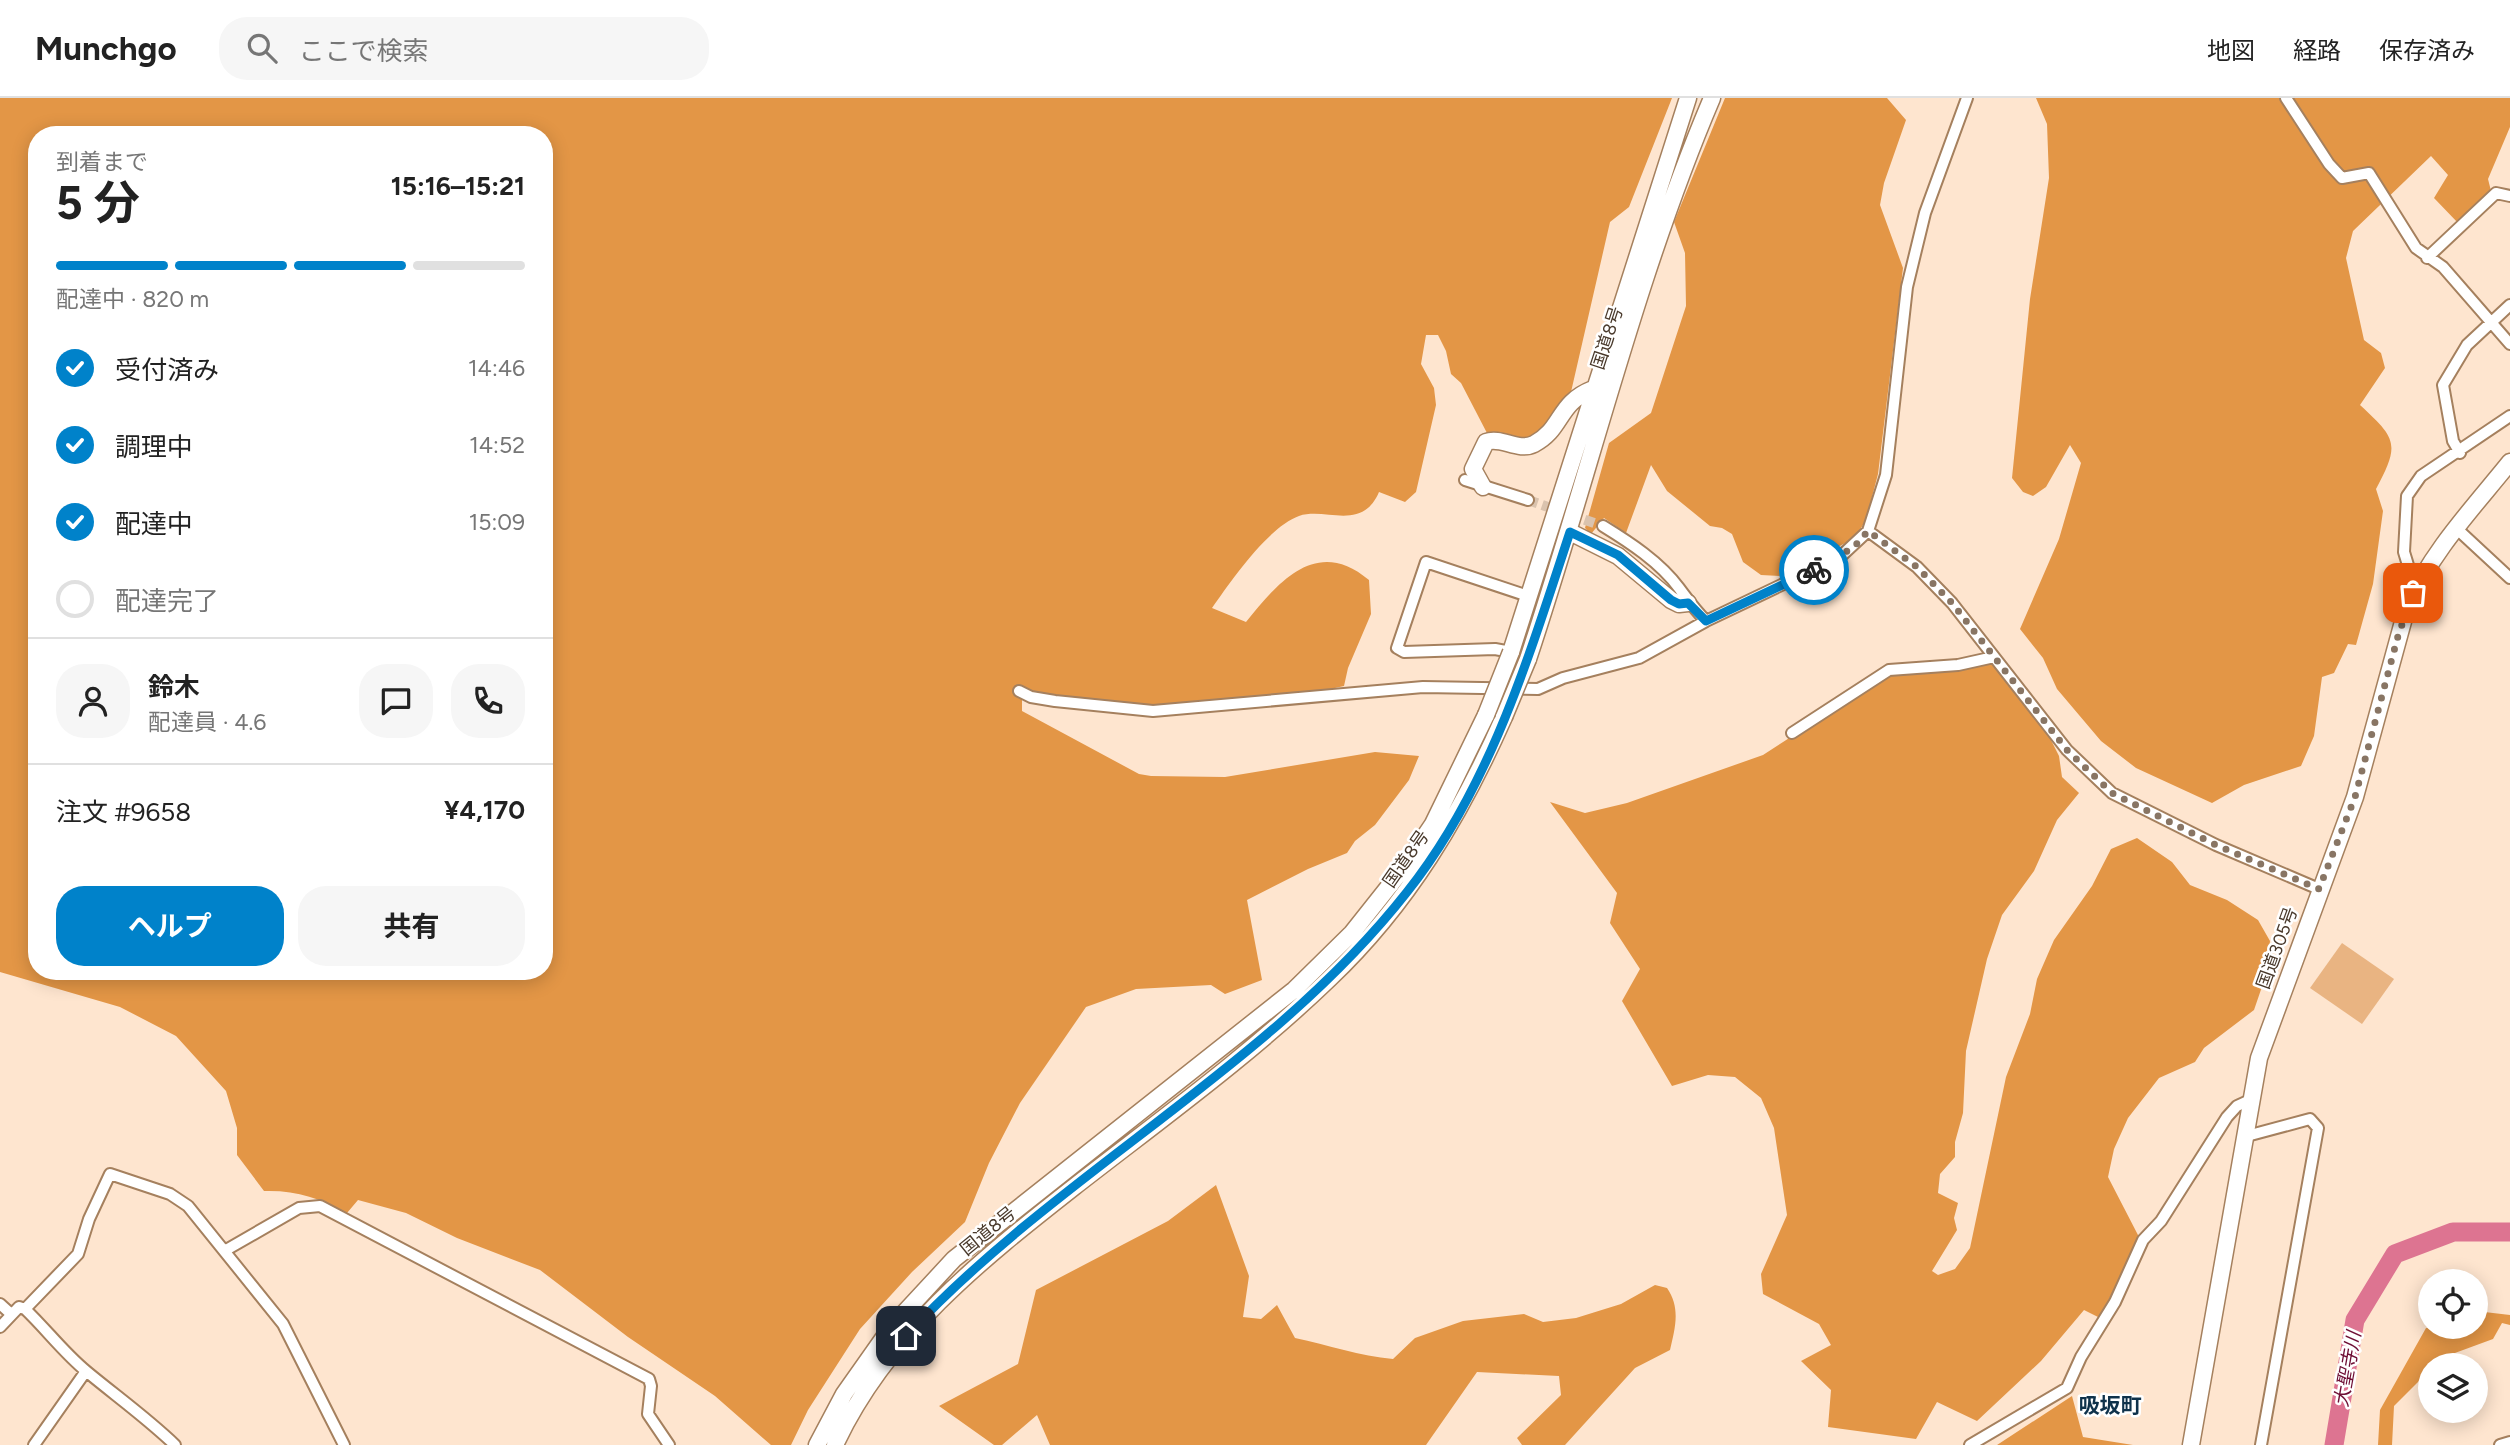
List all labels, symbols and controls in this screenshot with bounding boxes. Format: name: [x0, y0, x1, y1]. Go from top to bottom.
search box: [219, 17, 709, 80]
text: Munchgo: [35, 29, 177, 68]
icon: search: [243, 29, 281, 67]
text: ここで検索: [299, 35, 429, 67]
text: 地図: [2207, 36, 2255, 65]
text: 経路: [2293, 36, 2341, 65]
text: 保存済み: [2379, 36, 2475, 65]
text: 到着まで: [56, 148, 148, 176]
text: 15:16–15:21: [391, 170, 525, 202]
text: 5 分: [56, 175, 140, 231]
text: 配達中 · 820 m: [56, 285, 209, 313]
street label: 国道8号: [1586, 304, 1628, 372]
icon: check: [56, 349, 94, 387]
text: 受付済み: [115, 354, 219, 386]
text: 14:46: [468, 354, 525, 382]
icon: check: [56, 426, 94, 464]
text: 調理中: [115, 431, 193, 463]
text: 14:52: [469, 431, 525, 459]
icon: check: [56, 503, 94, 541]
text: 配達中: [115, 508, 193, 540]
text: 15:09: [469, 508, 525, 536]
courier: [1779, 535, 1849, 605]
icon: bike: [1795, 551, 1833, 589]
pin: [2383, 563, 2443, 623]
icon: bag: [2394, 574, 2432, 612]
text: 配達完了: [115, 585, 219, 617]
button: person: [56, 664, 130, 738]
button: chat: [359, 664, 433, 738]
button: phone: [451, 664, 525, 738]
text: 鈴木: [148, 671, 200, 703]
text: 配達員 · 4.6: [148, 708, 266, 736]
text: ¥4,170: [444, 794, 525, 826]
text: 注文 #9658: [56, 796, 191, 828]
street label: 国道8号: [1378, 826, 1434, 892]
button: ヘルプ: [56, 886, 284, 966]
button: 共有: [298, 886, 525, 966]
street label: 国道305号: [2252, 904, 2302, 992]
street label: 国道8号: [956, 1202, 1020, 1260]
map controls: [2418, 1269, 2488, 1423]
button: locate: [2418, 1269, 2488, 1339]
pin: [876, 1306, 936, 1366]
icon: home: [887, 1317, 925, 1355]
water label: 大聖寺川: [2330, 1328, 2366, 1409]
button: layers: [2418, 1353, 2488, 1423]
district label: 吸坂町: [2079, 1393, 2142, 1418]

